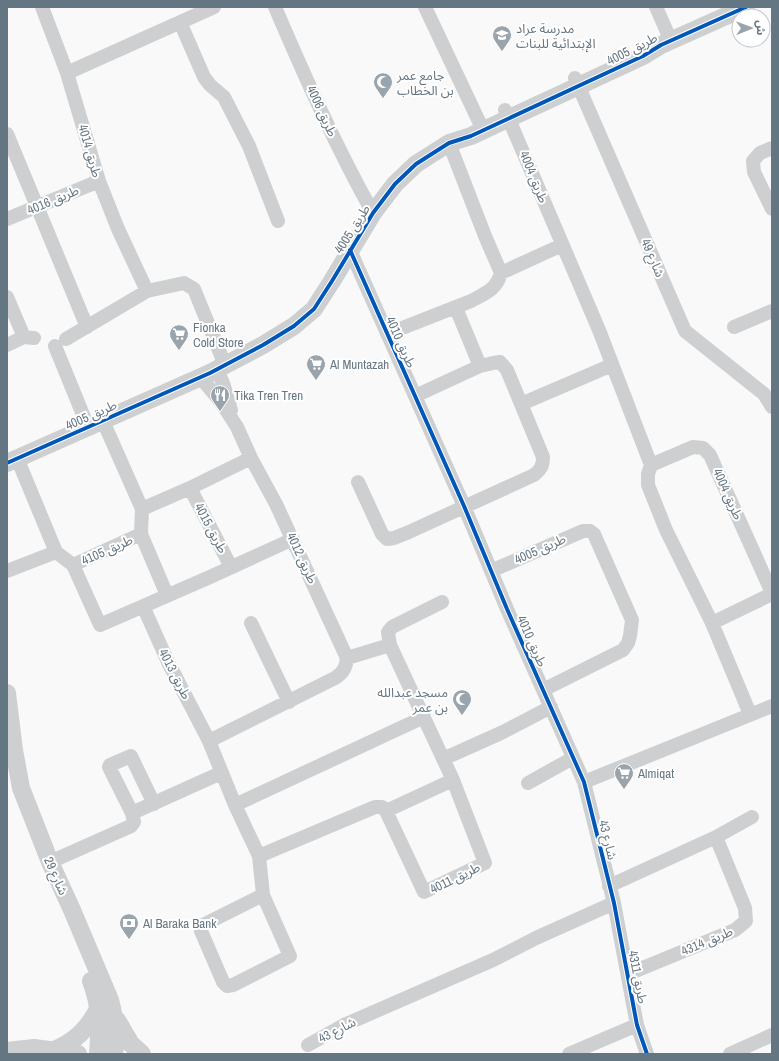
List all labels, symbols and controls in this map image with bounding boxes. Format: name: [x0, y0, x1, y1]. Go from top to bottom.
north arrow: [731, 8, 771, 48]
place label: مدرسة عراد الإبتدائية للبنات: [516, 20, 596, 53]
text: ش: [754, 20, 768, 35]
school or university icon: مدرسة عراد الإبتدائية للبنات: [491, 24, 513, 52]
street label: طريق 4005: [604, 29, 660, 69]
place label: جامع عمر بن الخطاب: [396, 67, 454, 99]
mosque icon: جامع عمر بن الخطاب: [372, 71, 394, 99]
street label: طريق 4006: [303, 83, 341, 140]
street label: طريق 4014: [74, 122, 106, 180]
street label: طريق 4004: [516, 148, 552, 206]
street label: طريق 4016: [25, 181, 82, 218]
street label: طريق 4005: [330, 201, 374, 257]
street label: شارع 49: [635, 236, 669, 281]
street label: طريق 4010: [382, 314, 420, 371]
place label: Fionka Cold Store: [193, 319, 243, 351]
supermarket icon: Fionka Cold Store: [168, 323, 190, 351]
supermarket icon: Al Muntazah: [305, 353, 327, 381]
place label: Al Muntazah: [329, 356, 389, 373]
restaurant icon: Tika Tren Tren: [209, 384, 231, 412]
place label: Tika Tren Tren: [234, 387, 303, 404]
street label: طريق 4005: [63, 396, 120, 434]
street label: طريق 4004: [709, 466, 747, 523]
street label: طريق 4015: [191, 500, 231, 556]
street label: طريق 4012: [283, 530, 321, 587]
street label: طريق 4005: [512, 530, 569, 568]
street label: طريق 4105: [79, 531, 136, 569]
street label: طريق 4010: [513, 613, 551, 670]
street label: طريق 4013: [155, 646, 195, 702]
place label: مسجد عبدالله بن عمر: [377, 684, 448, 716]
mosque icon: مسجد عبدالله بن عمر: [451, 688, 473, 716]
supermarket icon: Almiqat: [613, 762, 635, 790]
place label: Almiqat: [637, 765, 674, 782]
street label: شارع 43: [593, 818, 621, 862]
street label: شارع 29: [38, 854, 72, 899]
street label: طريق 4011: [427, 858, 483, 897]
bank icon: Al Baraka Bank: [118, 912, 140, 940]
place label: Al Baraka Bank: [142, 915, 217, 932]
street label: طريق 4314: [679, 922, 736, 959]
street label: طريق 4311: [625, 949, 652, 1005]
street label: شارع 43: [315, 1013, 360, 1048]

